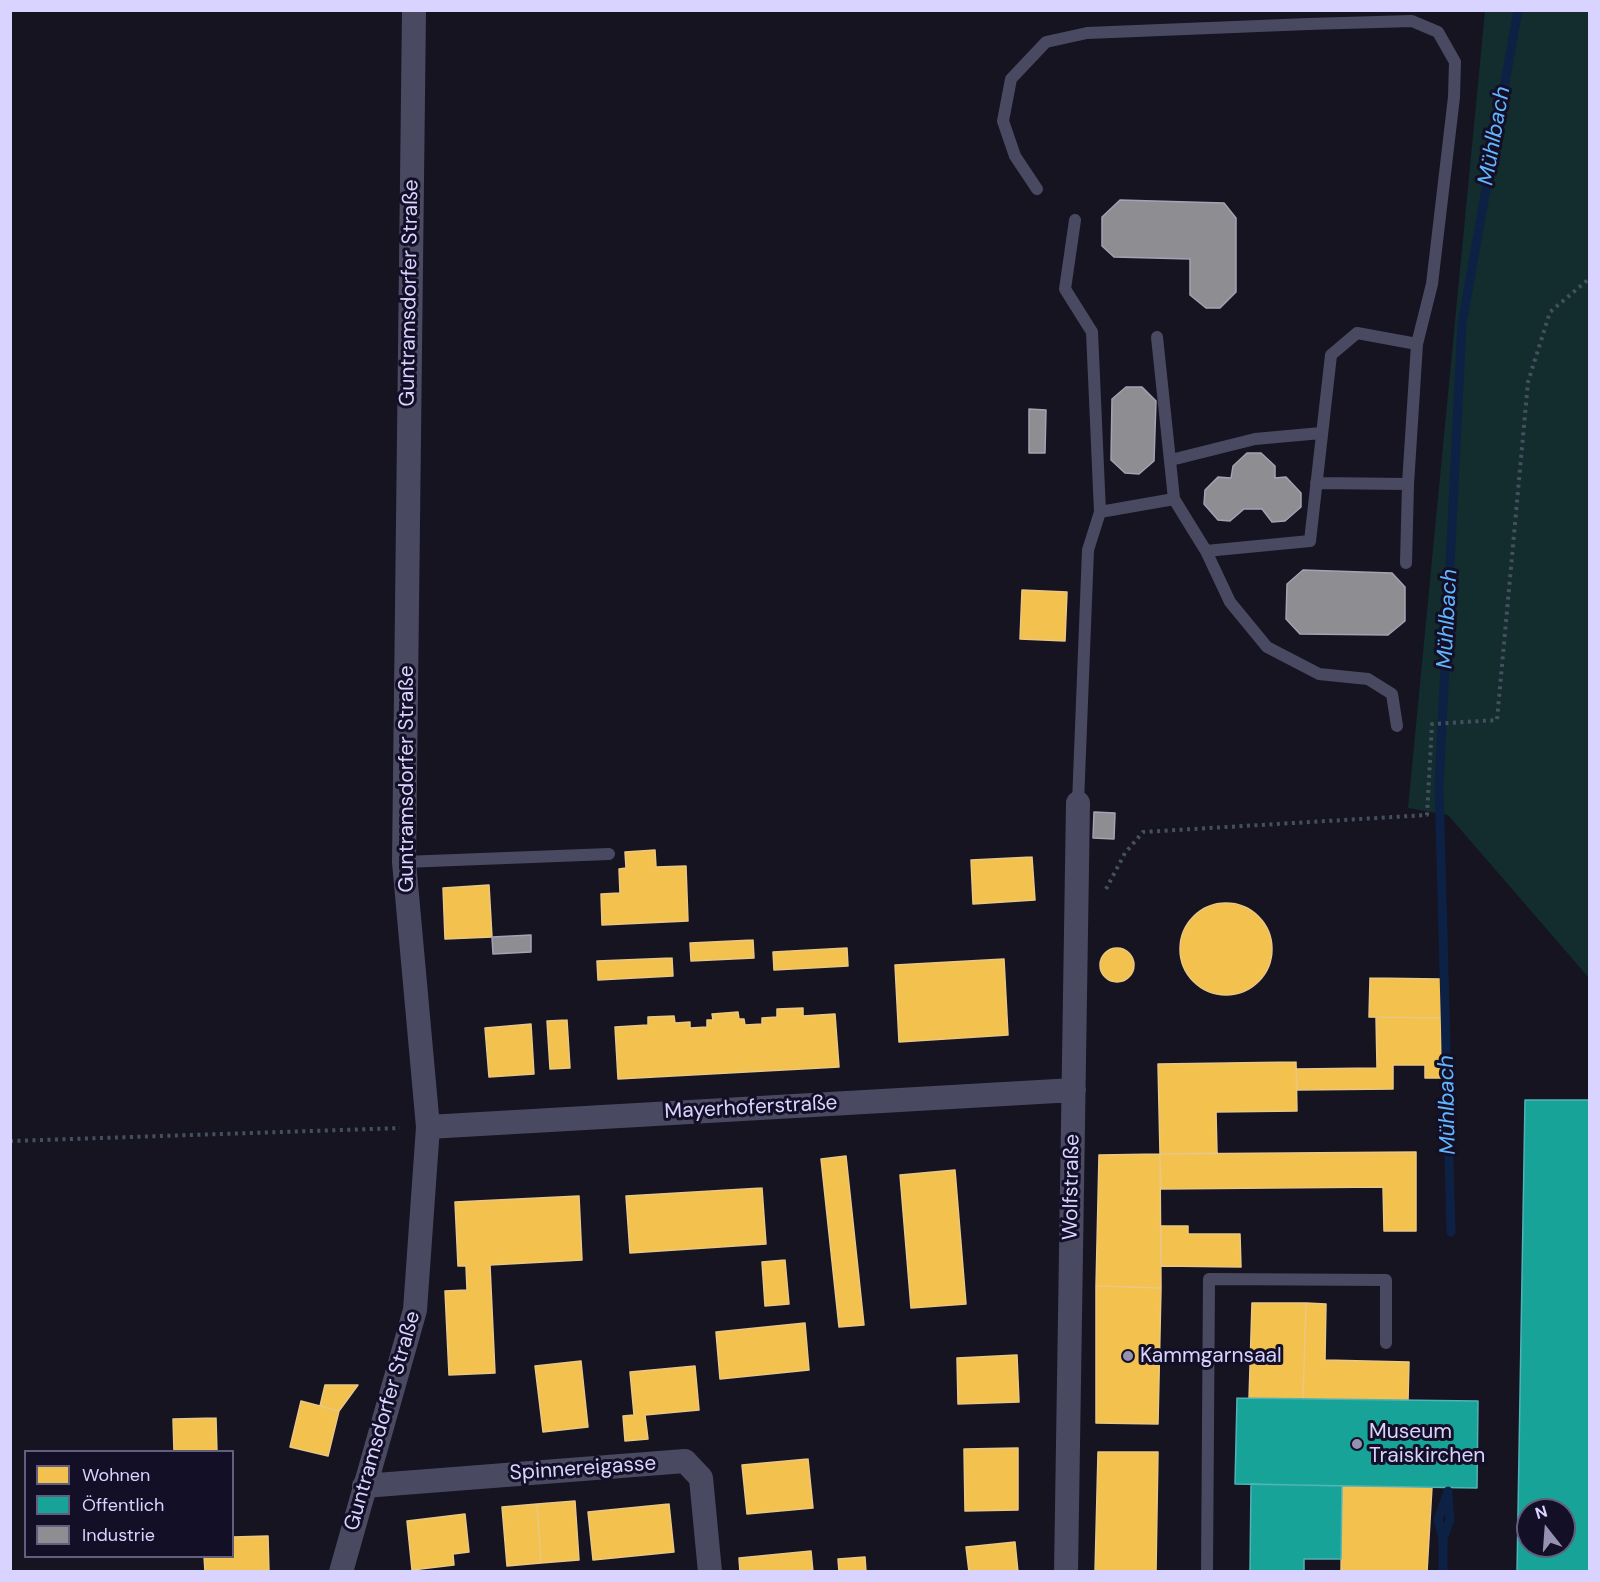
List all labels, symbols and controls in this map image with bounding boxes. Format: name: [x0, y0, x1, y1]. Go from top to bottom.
water label: Mühlbach: [1473, 85, 1517, 187]
street label: Guntramsdorfer Straße: [395, 179, 425, 407]
water label: Mühlbach: [1432, 568, 1464, 670]
street label: Guntramsdorfer Straße: [394, 665, 420, 893]
water label: Mühlbach: [1434, 1055, 1462, 1155]
street label: Mayerhoferstraße: [664, 1091, 838, 1125]
street label: Wolfstraße: [1058, 1134, 1086, 1240]
street label: Guntramsdorfer Straße: [340, 1308, 426, 1534]
place label: Kammgarnsaal: [1140, 1343, 1282, 1369]
marker: Kammgarnsaal: [1121, 1349, 1135, 1363]
place label: Museum Traiskirchen: [1369, 1419, 1485, 1469]
marker: Museum Traiskirchen: [1350, 1437, 1364, 1451]
legend: [24, 1450, 234, 1558]
street label: Spinnereigasse: [509, 1451, 657, 1487]
text: Wohnen: [82, 1463, 150, 1487]
text: Öffentlich: [82, 1493, 164, 1517]
north arrow: [1516, 1498, 1576, 1558]
text: N: [1533, 1500, 1550, 1524]
text: Industrie: [82, 1523, 155, 1547]

